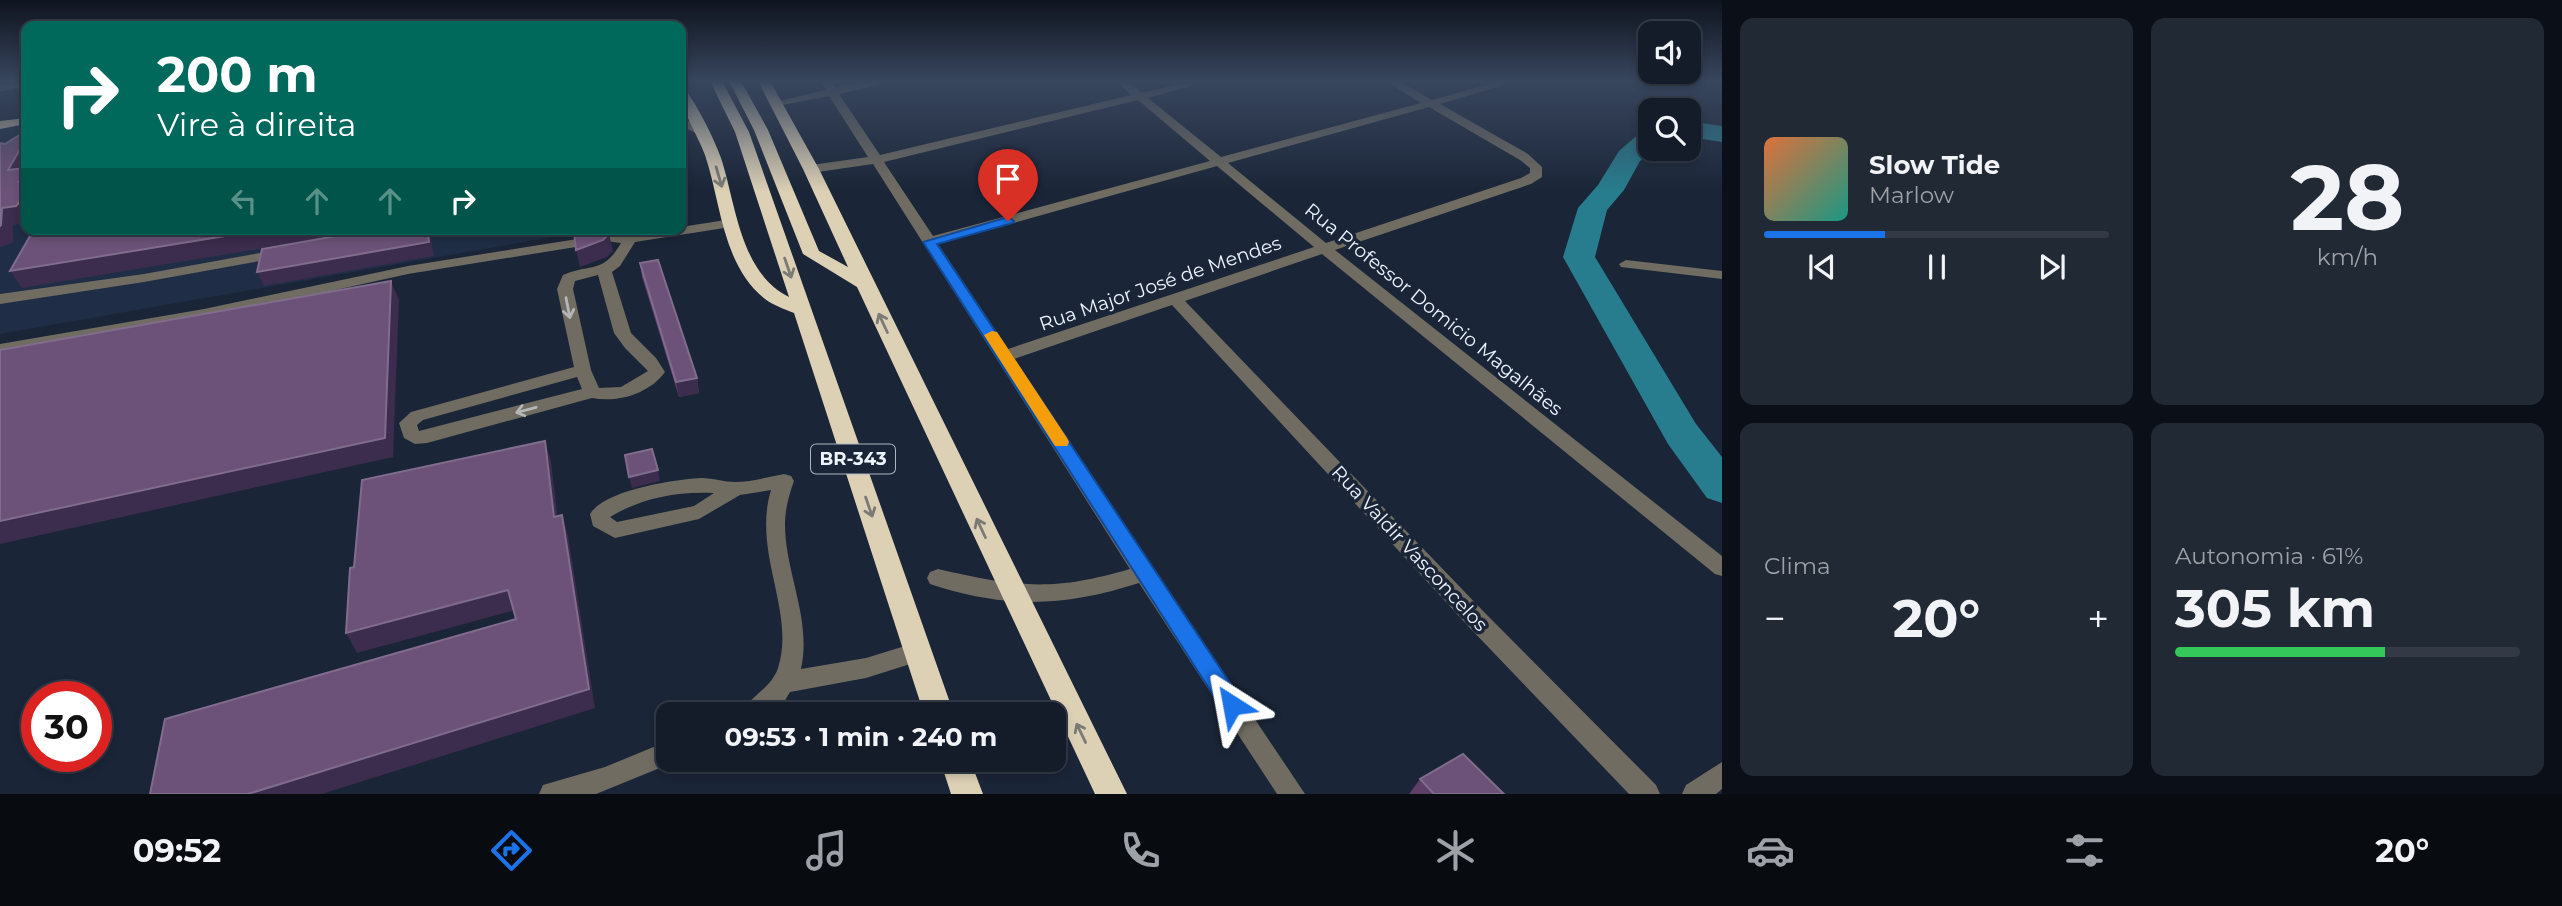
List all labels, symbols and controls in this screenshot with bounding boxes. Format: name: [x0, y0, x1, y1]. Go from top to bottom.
map controls: [1638, 21, 1701, 161]
button: sound: [1638, 21, 1701, 84]
text: 200 m: [157, 45, 318, 104]
icon: right: [42, 49, 133, 140]
button: search: [1638, 98, 1701, 161]
text: Vire à direita: [157, 105, 356, 144]
text: 28: [2291, 142, 2404, 253]
pin: [978, 149, 1038, 221]
text: Slow Tide: [1869, 149, 2000, 181]
icon: arrive: [989, 160, 1027, 198]
one-way arrow: [713, 165, 726, 188]
text: Marlow: [1869, 181, 1954, 209]
icon: left: [225, 182, 263, 220]
icon: ahead: [298, 182, 336, 220]
icon: ahead: [371, 182, 409, 220]
icon: right: [444, 182, 482, 220]
street label: Rua Professor Domicio Magalhães: [1300, 198, 1567, 421]
street label: Rua Major José de Mendes: [1036, 231, 1284, 336]
text: km/h: [2317, 243, 2378, 271]
icon: previous: [1803, 248, 1841, 286]
icon: pause: [1918, 248, 1956, 286]
icon: next: [2033, 248, 2071, 286]
one-way arrow: [783, 257, 795, 279]
one-way arrow: [562, 296, 576, 319]
one-way arrow: [876, 313, 889, 334]
one-way arrow: [515, 404, 537, 417]
road number: BR-343: [811, 444, 895, 474]
street label: Rua Valdir Vasconcelos: [1327, 461, 1492, 636]
one-way arrow: [864, 495, 876, 517]
one-way arrow: [974, 518, 987, 539]
text: Autonomia · 61%: [2175, 542, 2363, 570]
text: Clima: [1764, 552, 1831, 580]
text: 305 km: [2175, 577, 2375, 640]
text: 20°: [1893, 587, 1980, 650]
text: −: [1764, 595, 1786, 642]
text: +: [2087, 595, 2109, 642]
position arrow: [1195, 668, 1269, 742]
speed limit sign: 30: [21, 681, 112, 772]
text: 09:53 · 1 min · 240 m: [725, 721, 997, 753]
one-way arrow: [1073, 723, 1087, 744]
icon: directions: [487, 826, 536, 875]
icon: music: [802, 826, 851, 875]
icon: phone: [1116, 826, 1165, 875]
icon: climate: [1431, 826, 1480, 875]
icon: car: [1746, 826, 1795, 875]
icon: filters: [2060, 826, 2109, 875]
text: 09:52: [133, 831, 221, 870]
text: 20°: [2375, 831, 2429, 870]

